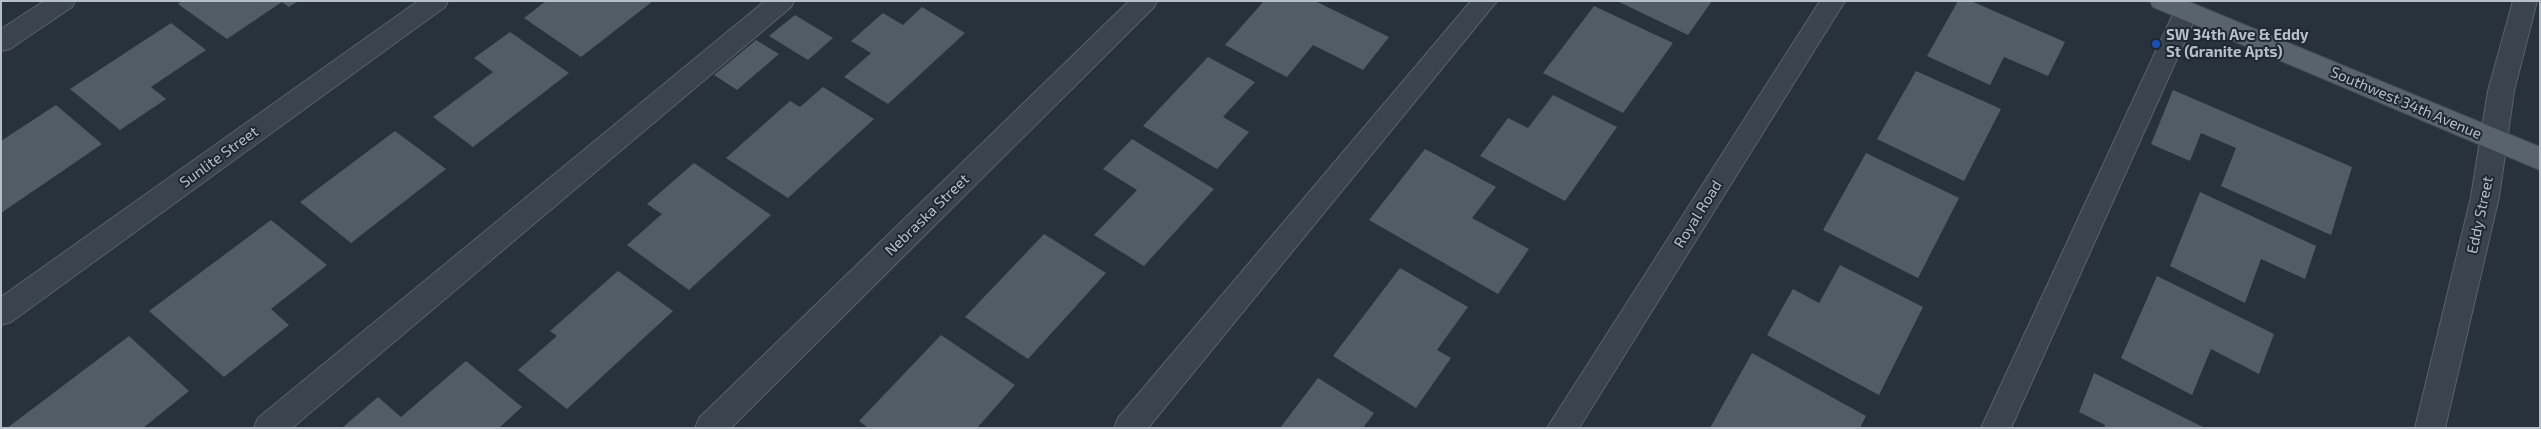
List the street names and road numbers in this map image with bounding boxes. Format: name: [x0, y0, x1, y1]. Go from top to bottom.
street label: Southwest 34th Avenue: [2328, 63, 2484, 143]
street label: Sunlite Street: [176, 122, 262, 192]
street label: Nebraska Street: [881, 170, 973, 260]
street label: Eddy Street: [2463, 175, 2497, 255]
street label: Royal Road: [1670, 177, 1726, 251]

